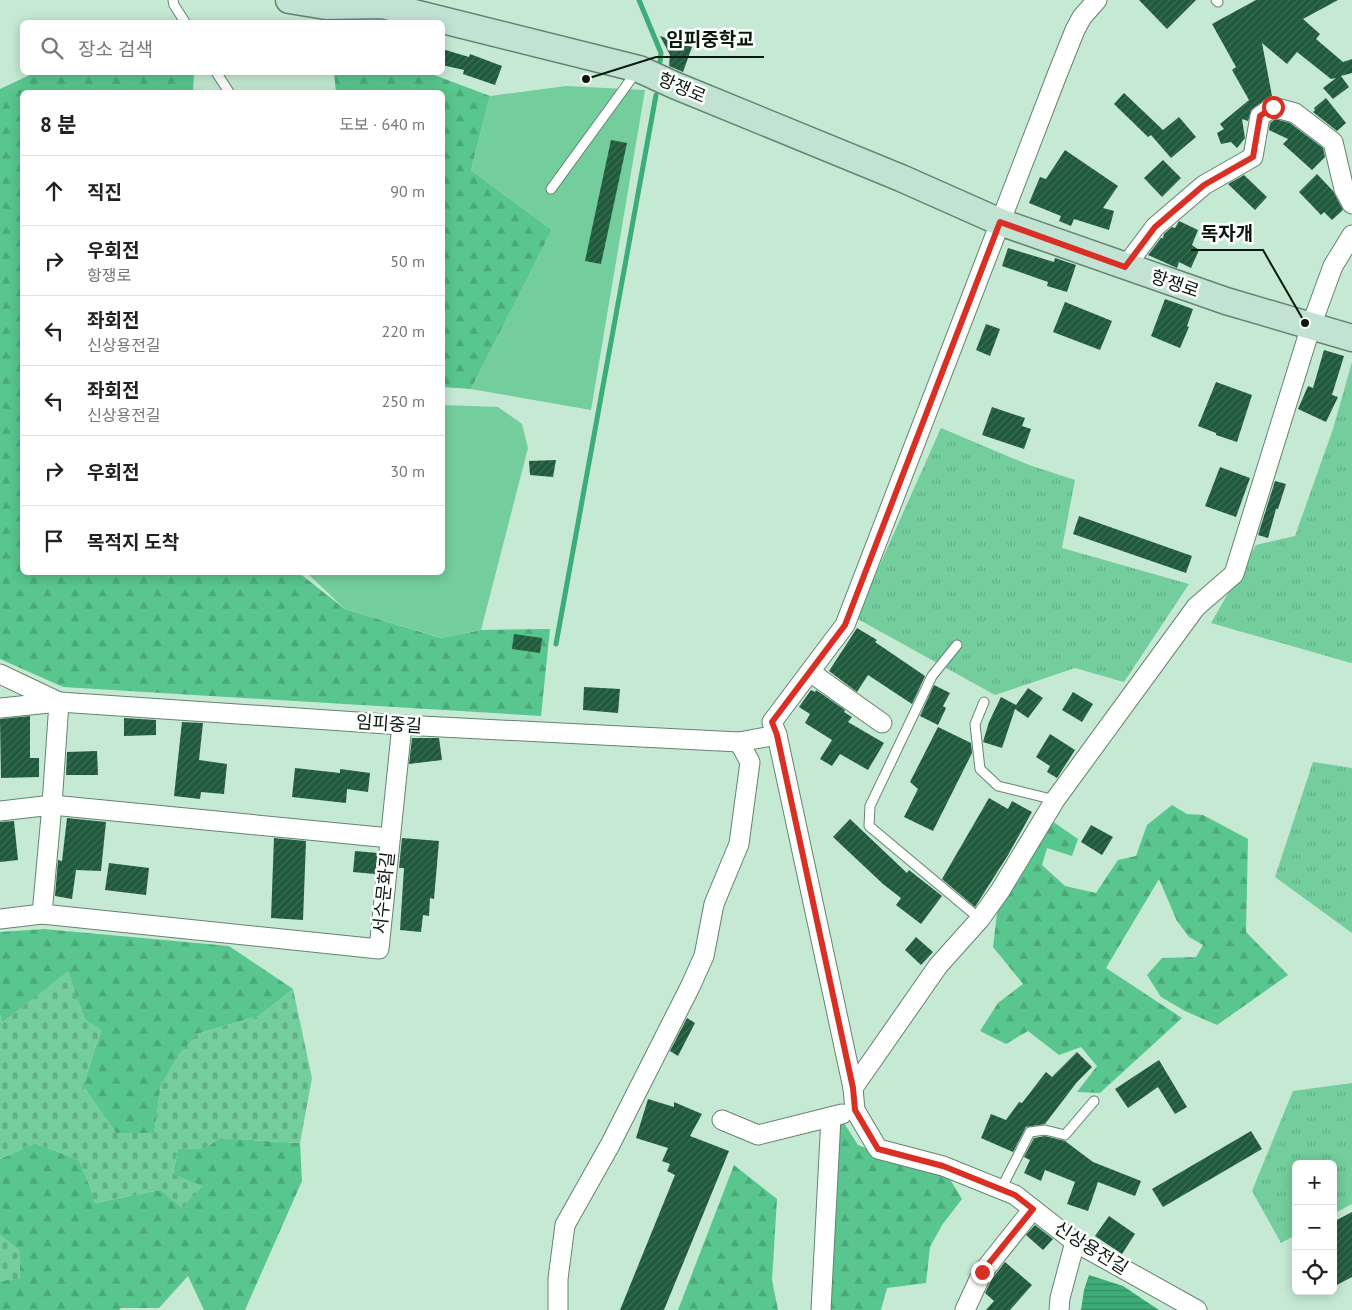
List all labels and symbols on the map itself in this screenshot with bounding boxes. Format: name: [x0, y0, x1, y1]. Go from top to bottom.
callout: 임피중학교: [656, 23, 764, 57]
text: 임피중학교: [666, 27, 754, 51]
street label: 항쟁로: [655, 67, 710, 108]
route start: [1262, 96, 1285, 119]
callout: 독자개: [1191, 216, 1263, 250]
text: 독자개: [1201, 221, 1253, 245]
street label: 항쟁로: [1148, 265, 1202, 302]
street label: 임피중길: [355, 710, 423, 737]
street label: 서수문화길: [368, 851, 399, 935]
street label: 신상용전길: [1050, 1216, 1132, 1279]
route end: [971, 1261, 994, 1284]

